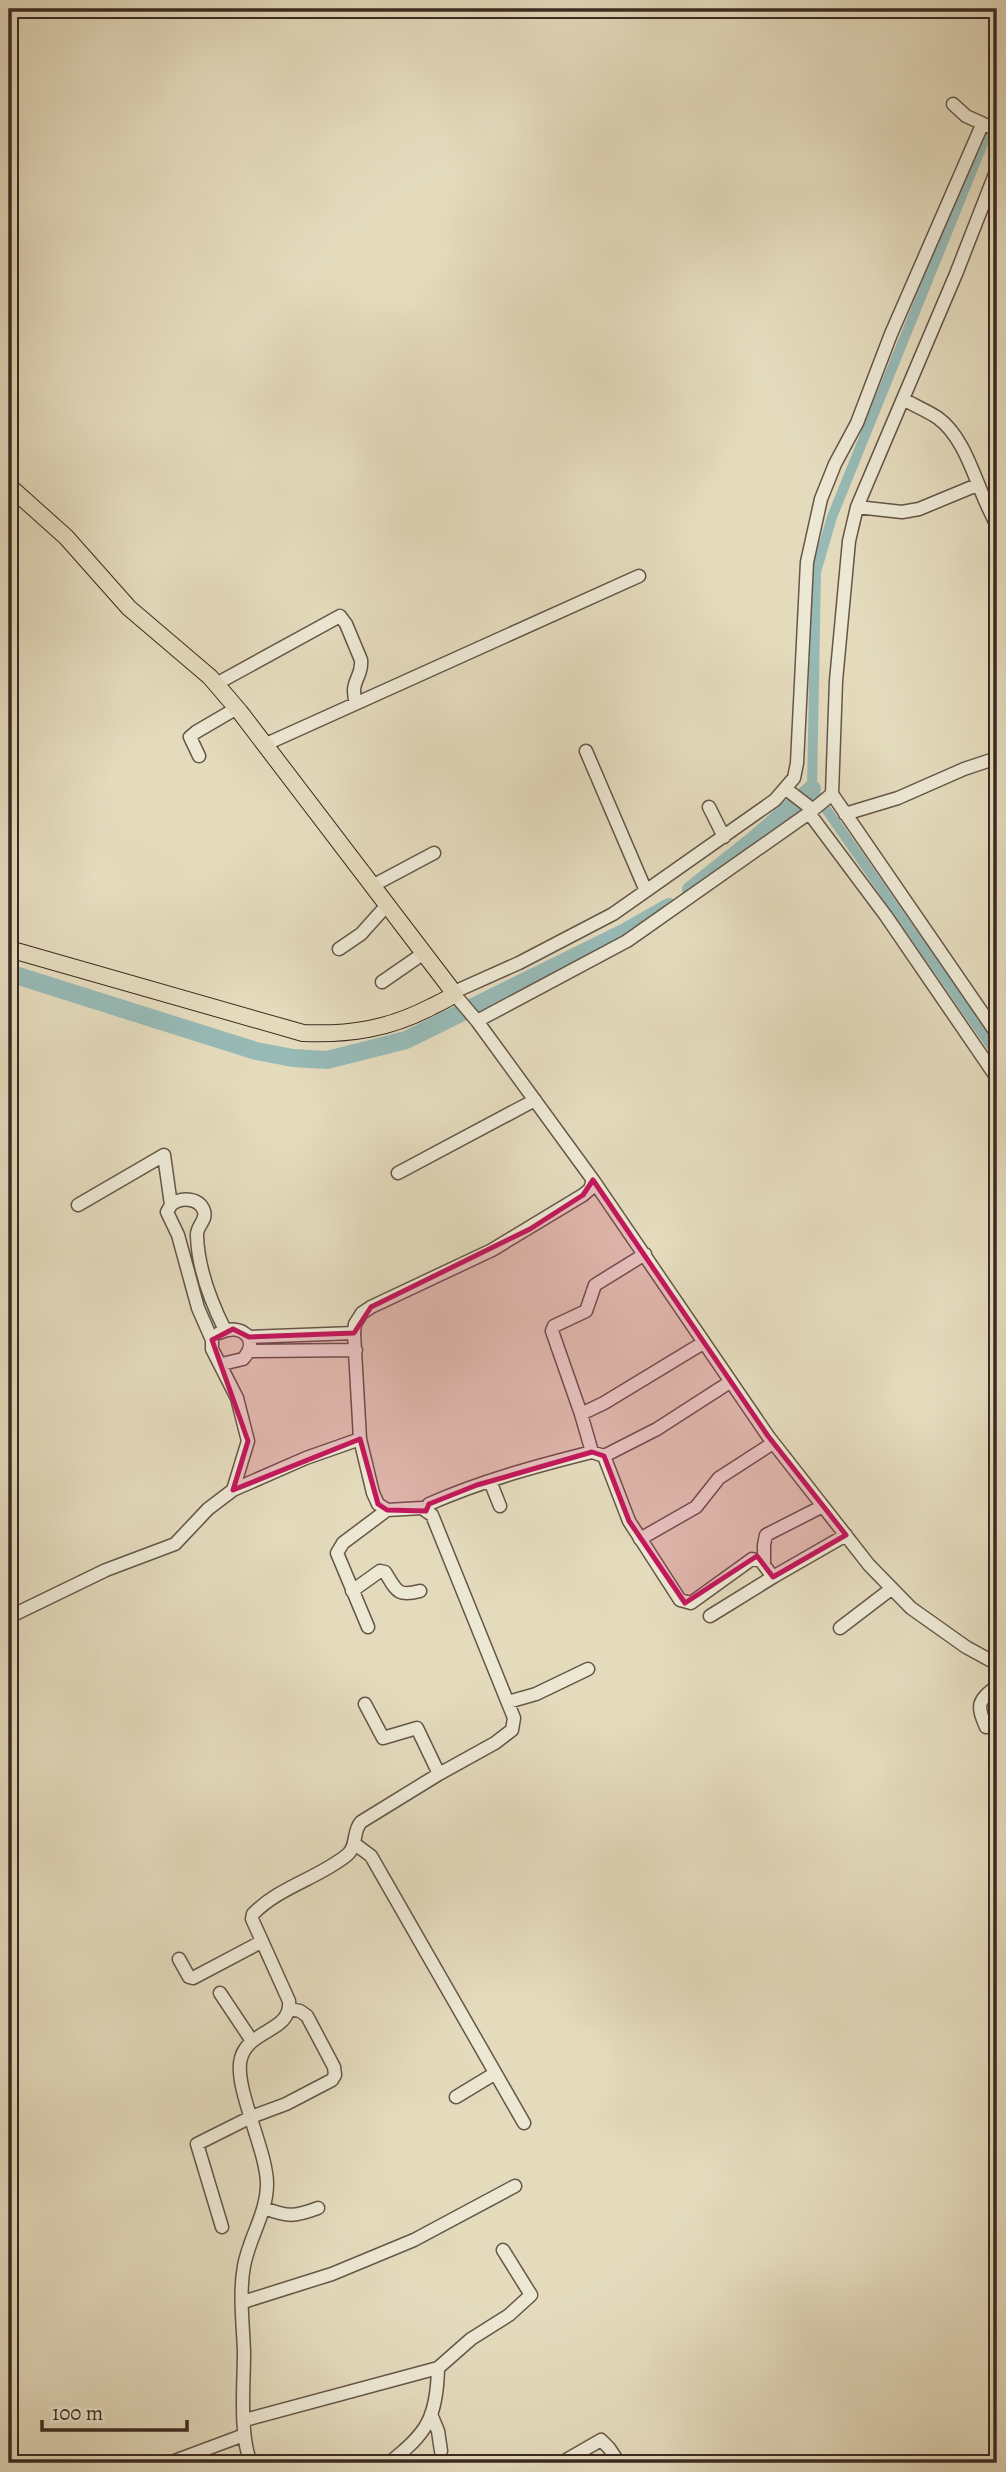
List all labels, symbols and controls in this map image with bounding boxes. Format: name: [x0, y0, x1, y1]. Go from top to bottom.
scale bar: [42, 2388, 187, 2432]
text: 100 m: [52, 2399, 103, 2427]

